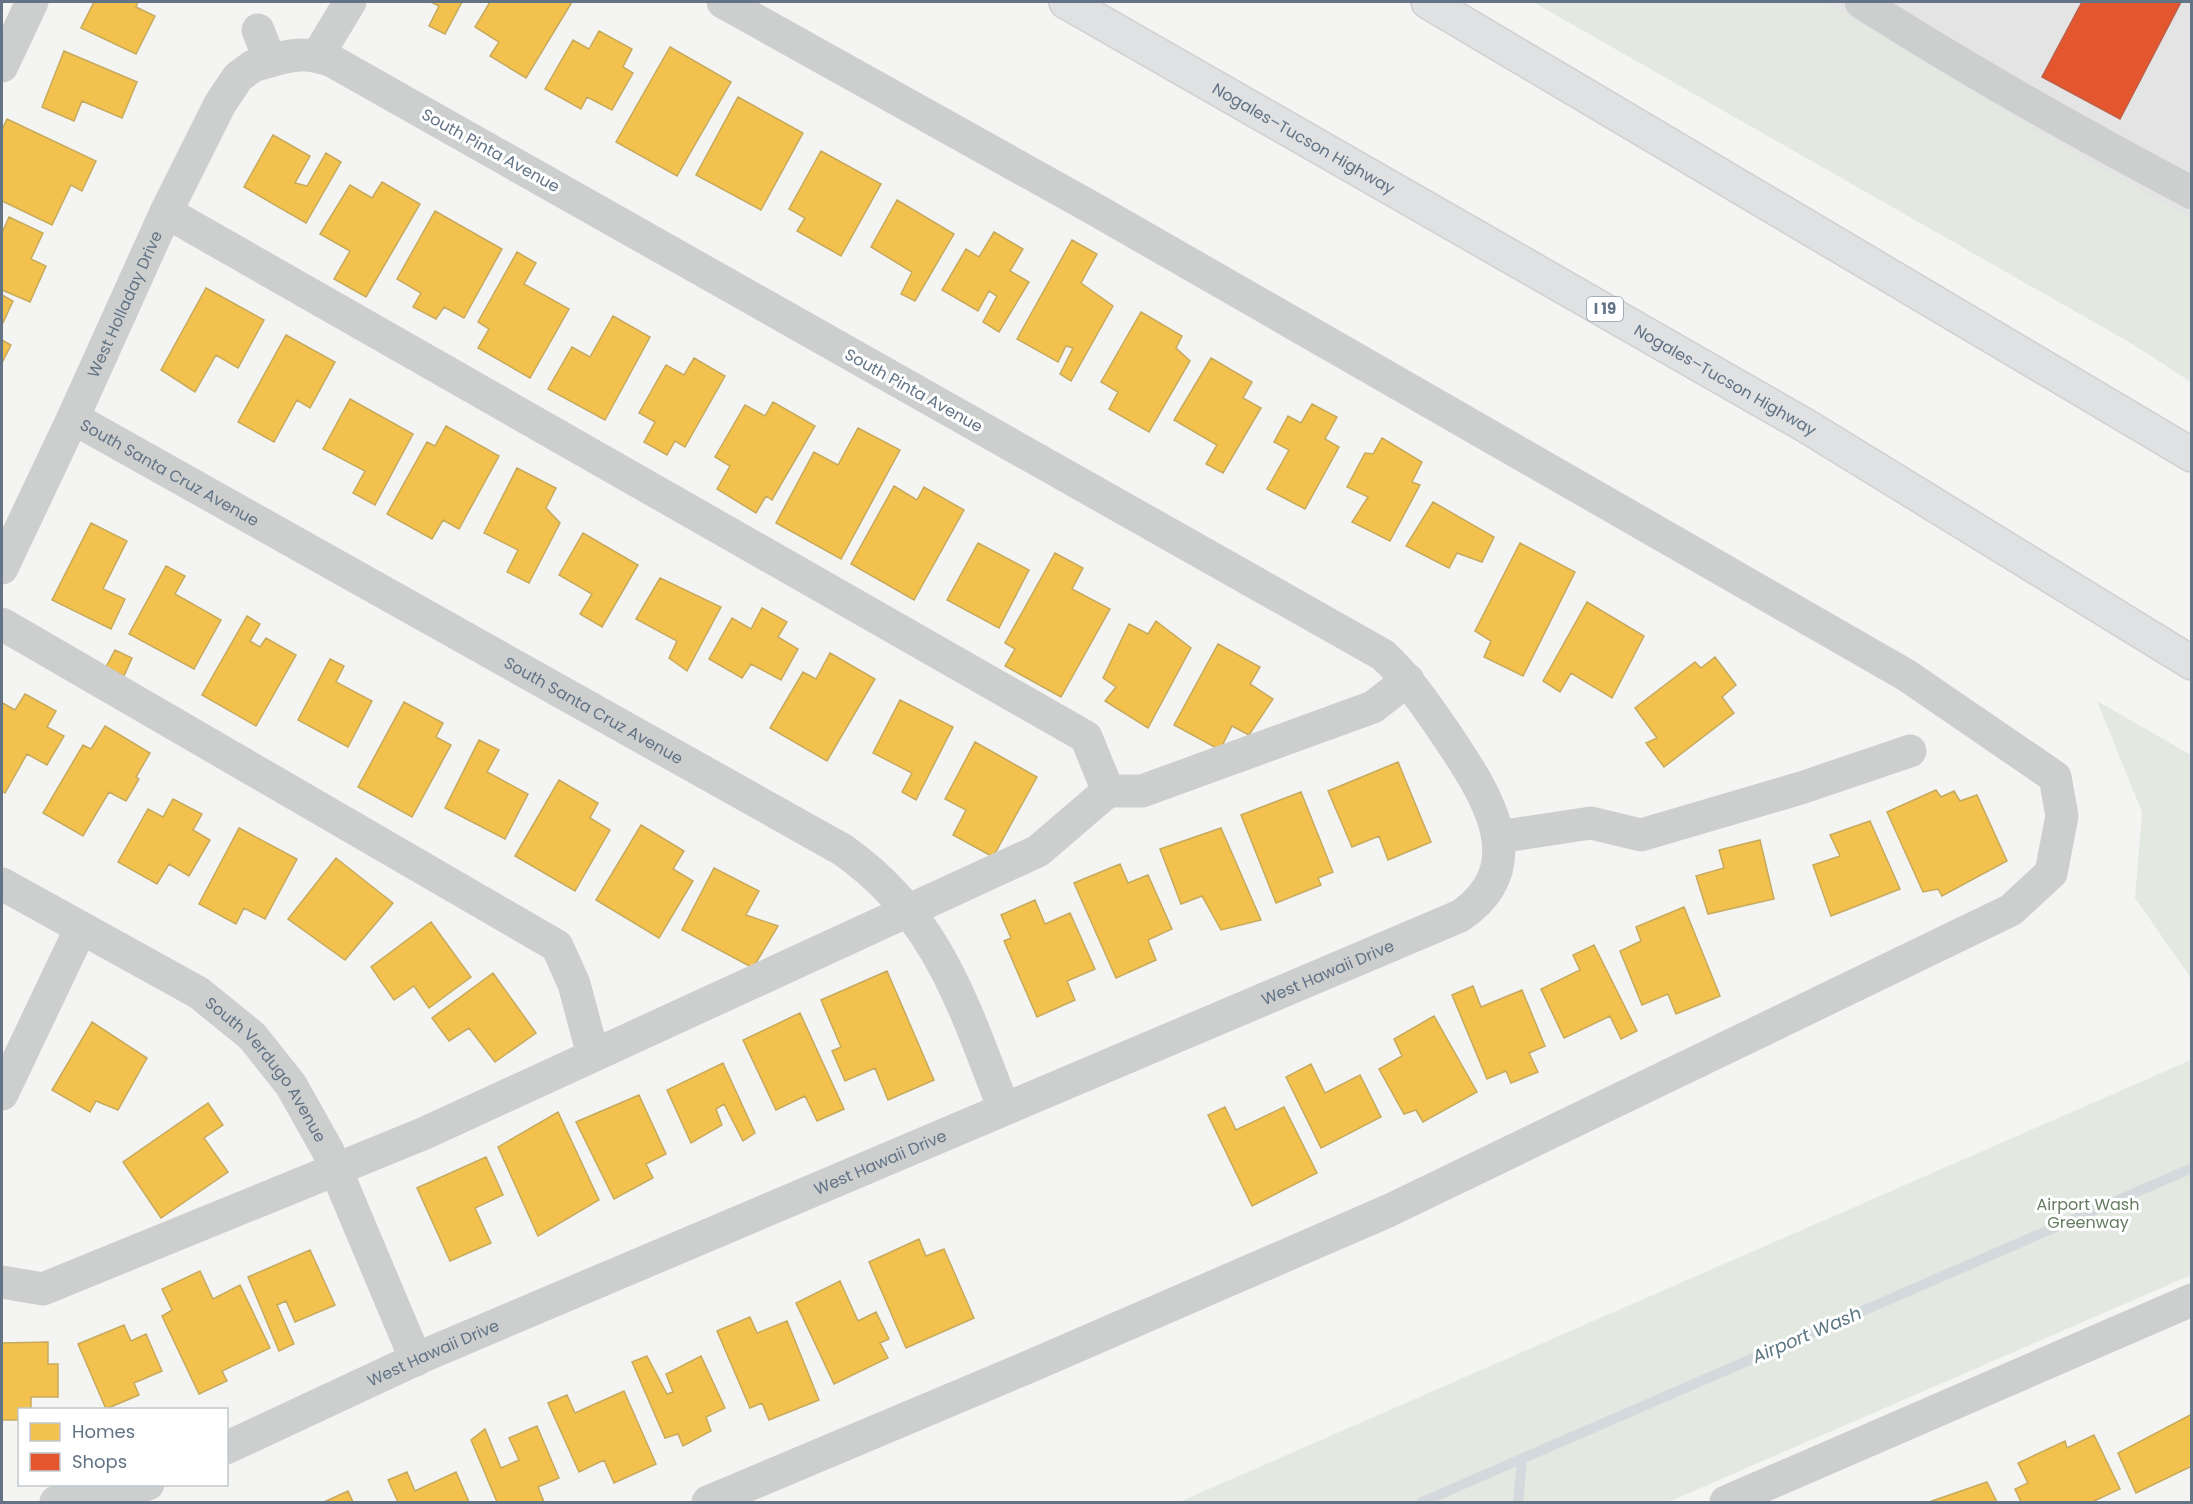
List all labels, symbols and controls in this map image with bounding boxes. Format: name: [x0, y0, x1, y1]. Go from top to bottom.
street label: Nogales–Tucson Highway: [1208, 77, 1399, 200]
street label: South Pinta Avenue: [418, 103, 564, 198]
street label: West Holladay Drive: [82, 227, 168, 381]
road number: I 19: [1587, 297, 1623, 321]
street label: Nogales–Tucson Highway: [1630, 319, 1821, 442]
street label: South Pinta Avenue: [841, 343, 987, 438]
street label: South Santa Cruz Avenue: [76, 413, 263, 532]
street label: South Santa Cruz Avenue: [500, 651, 687, 770]
street label: West Hawaii Drive: [1258, 934, 1398, 1011]
street label: South Verdugo Avenue: [200, 991, 332, 1147]
street label: West Hawaii Drive: [810, 1124, 950, 1201]
park label: Airport Wash Greenway: [2037, 1193, 2139, 1234]
water label: Airport Wash: [1747, 1300, 1865, 1369]
street label: West Hawaii Drive: [364, 1314, 503, 1392]
legend: [18, 1408, 228, 1486]
text: Homes: [72, 1419, 135, 1444]
text: Shops: [72, 1449, 127, 1474]

